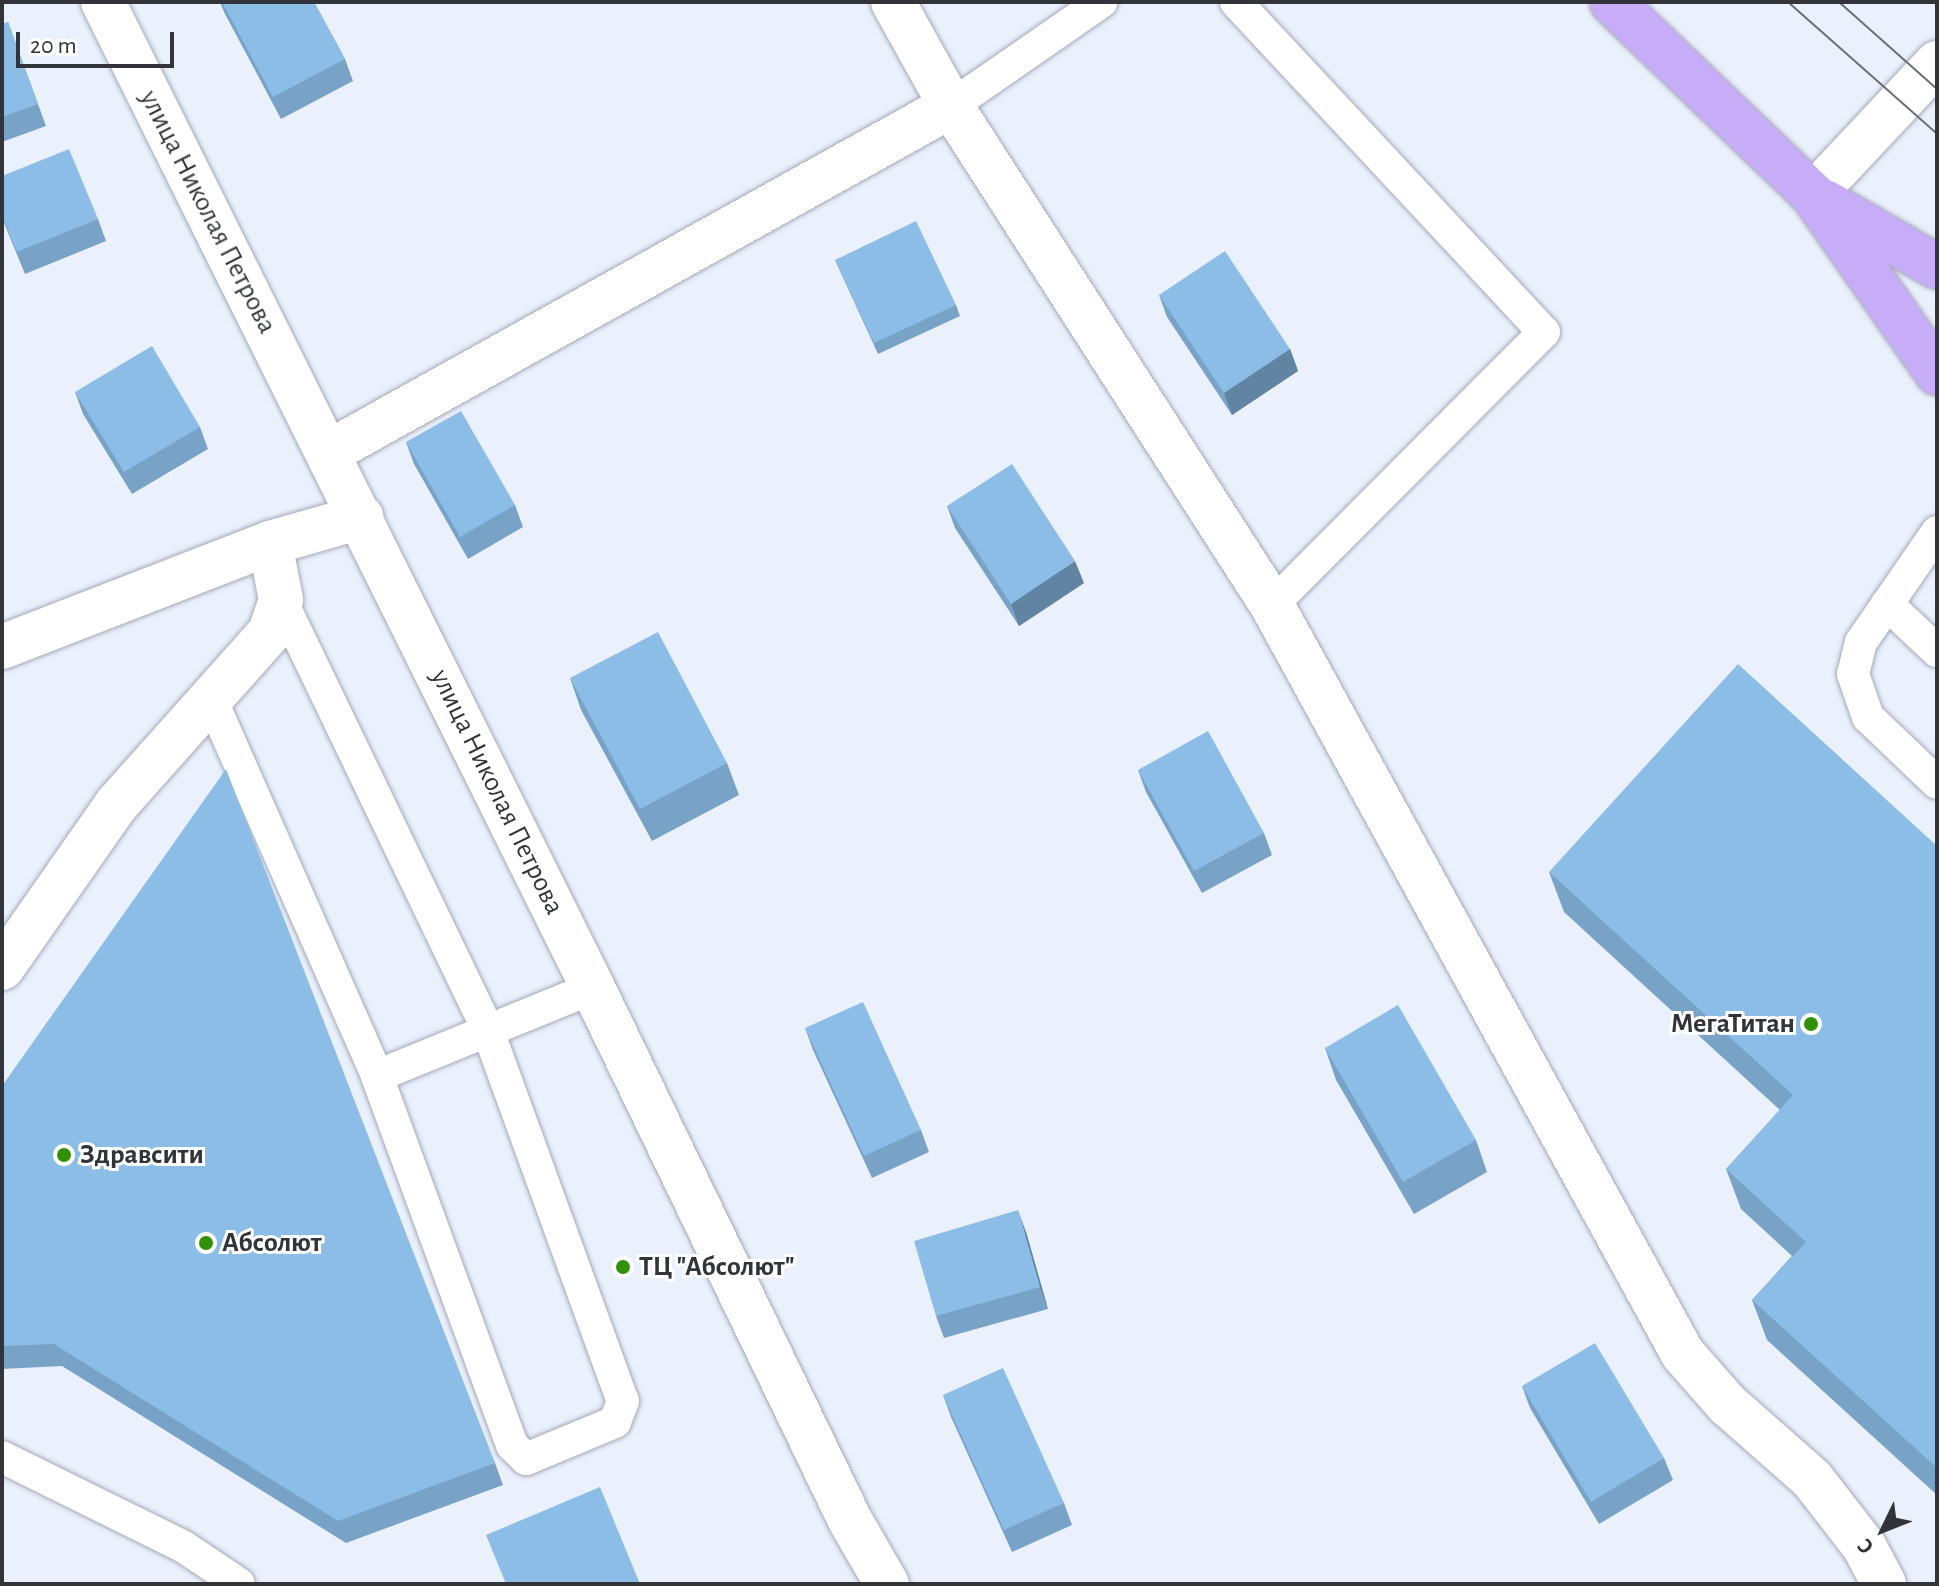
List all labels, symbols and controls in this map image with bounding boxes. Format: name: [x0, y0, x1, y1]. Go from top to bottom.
scale bar: [20, 16, 178, 66]
text: 20 m: [30, 34, 77, 58]
street label: улица Николая Петрова: [132, 85, 284, 339]
street label: улица Николая Петрова: [423, 664, 571, 920]
place label: МегаТитан: [1671, 1007, 1795, 1041]
marker: МегаТитан: [1802, 1015, 1820, 1033]
place label: Здравсити: [80, 1138, 204, 1172]
marker: Здравсити: [55, 1146, 73, 1164]
place label: Абсолют: [222, 1226, 322, 1260]
marker: Абсолют: [197, 1234, 215, 1252]
place label: ТЦ "Абсолют": [639, 1250, 795, 1284]
marker: ТЦ "Абсолют": [614, 1258, 632, 1276]
north arrow: [1843, 1490, 1923, 1570]
text: С: [1853, 1534, 1878, 1558]

